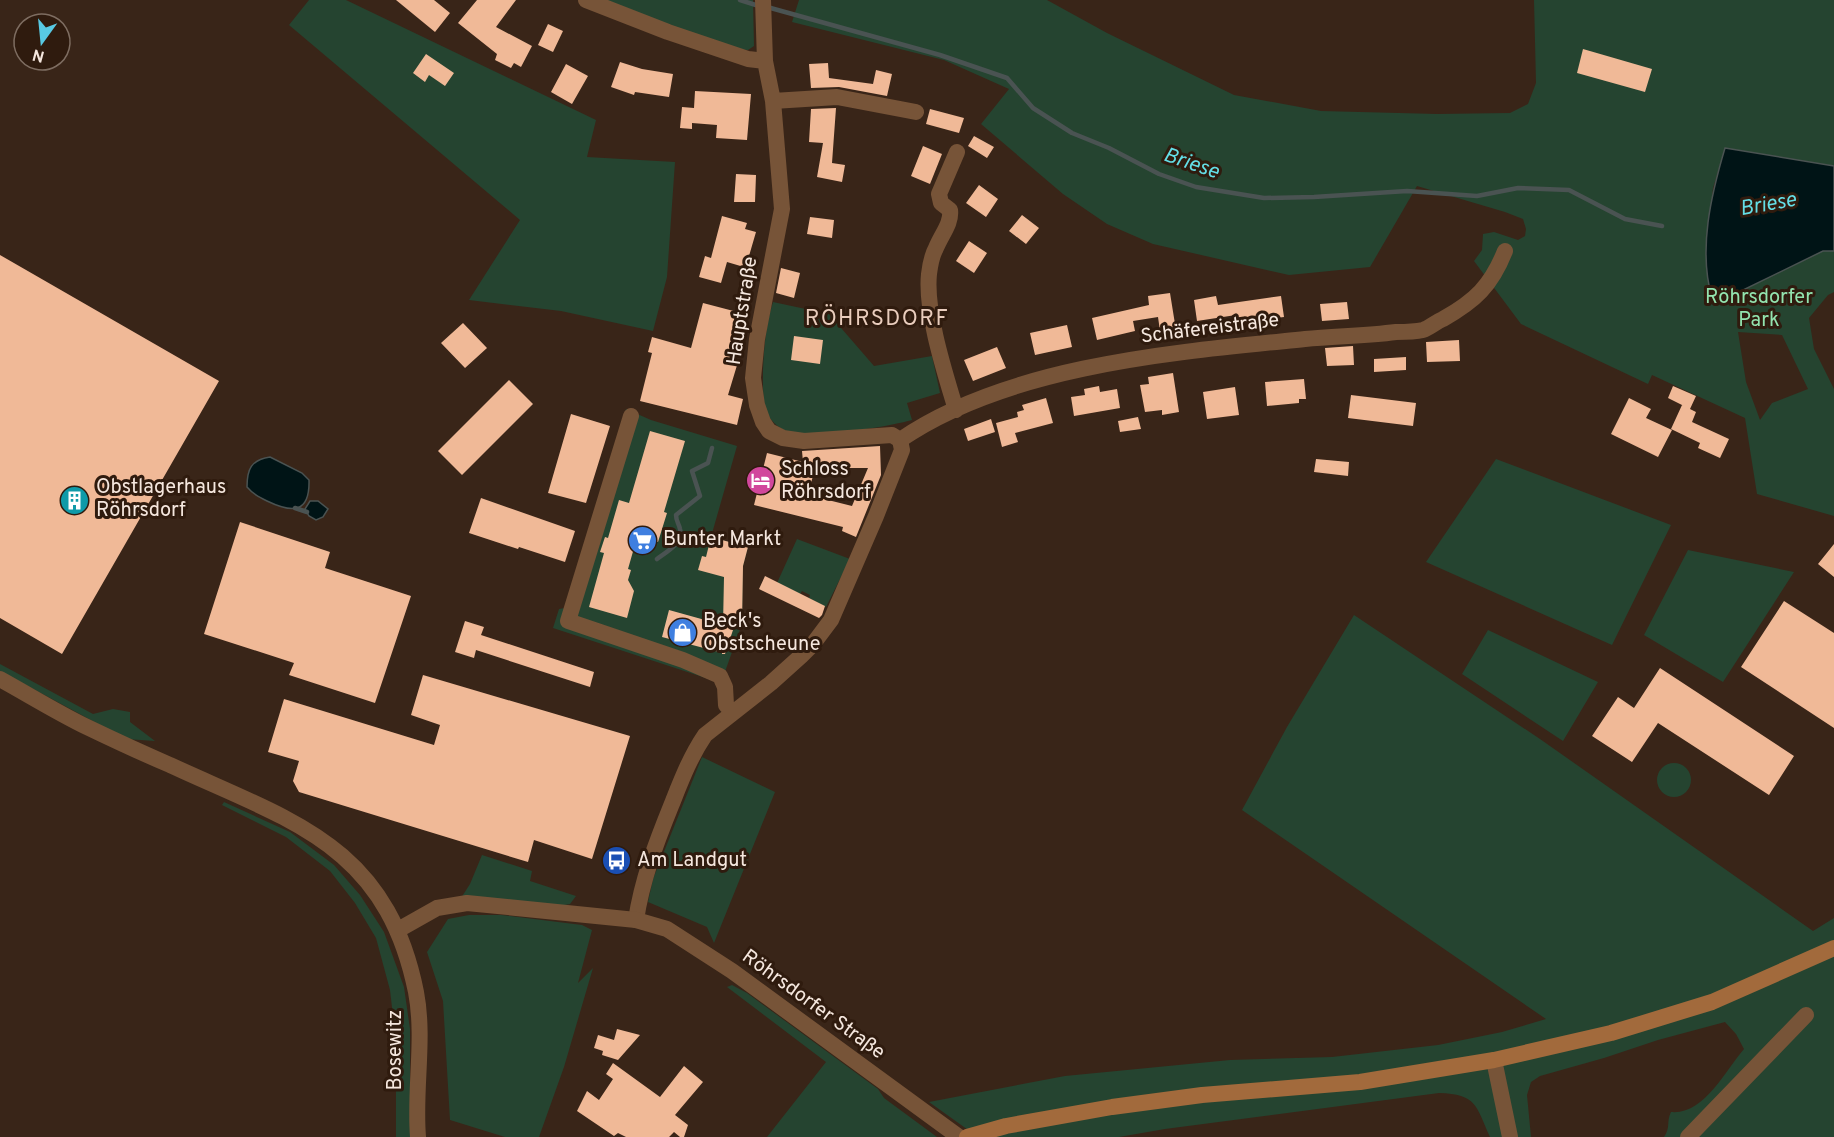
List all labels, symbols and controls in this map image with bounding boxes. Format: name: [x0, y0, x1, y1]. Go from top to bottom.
north arrow: [12, 12, 72, 72]
text: N: [30, 43, 47, 66]
water label: Briese: [1160, 142, 1223, 186]
water label: Briese: [1738, 187, 1800, 223]
street label: Hauptstraße: [722, 255, 764, 367]
park label: Röhrsdorfer Park: [1705, 285, 1813, 334]
district label: RÖHRSDORF: [805, 304, 949, 333]
street label: Schäfereistraße: [1139, 308, 1281, 350]
place label: Schloss Röhrsdorf: [781, 457, 871, 506]
hotel icon: Schloss Röhrsdorf: [744, 465, 776, 497]
place label: Obstlagerhaus Röhrsdorf: [96, 475, 226, 524]
building icon: Obstlagerhaus Röhrsdorf: [59, 484, 91, 516]
supermarket icon: Bunter Markt: [626, 524, 658, 556]
place label: Bunter Markt: [663, 527, 781, 553]
place label: Beck's Obstscheune: [703, 609, 820, 658]
shop icon: Beck's Obstscheune: [666, 617, 698, 649]
bus stop icon: Am Landgut: [600, 845, 632, 877]
place label: Am Landgut: [637, 848, 747, 874]
street label: Röhrsdorfer Straße: [736, 944, 890, 1066]
street label: Bosewitz: [383, 1010, 409, 1090]

